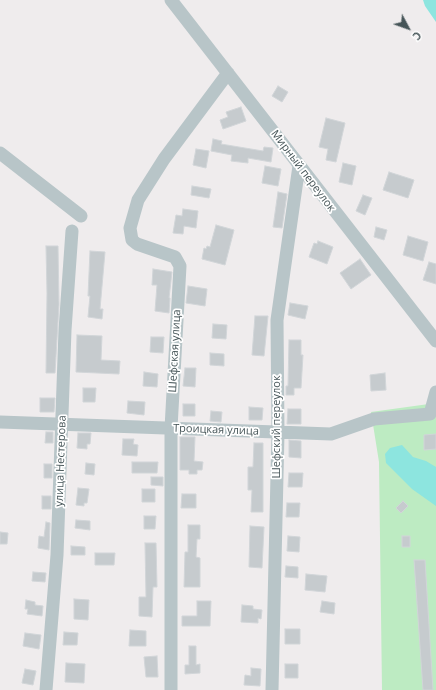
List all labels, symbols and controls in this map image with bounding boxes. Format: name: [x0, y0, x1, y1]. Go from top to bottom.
north arrow: [388, 8, 428, 48]
text: С: [409, 29, 425, 44]
street label: Мирный переулок: [268, 128, 338, 214]
street label: Шефская улица: [166, 309, 184, 393]
street label: Шефский переулок: [270, 375, 284, 479]
street label: улица Нестерова: [53, 415, 69, 507]
street label: Троицкая улица: [173, 422, 259, 438]

